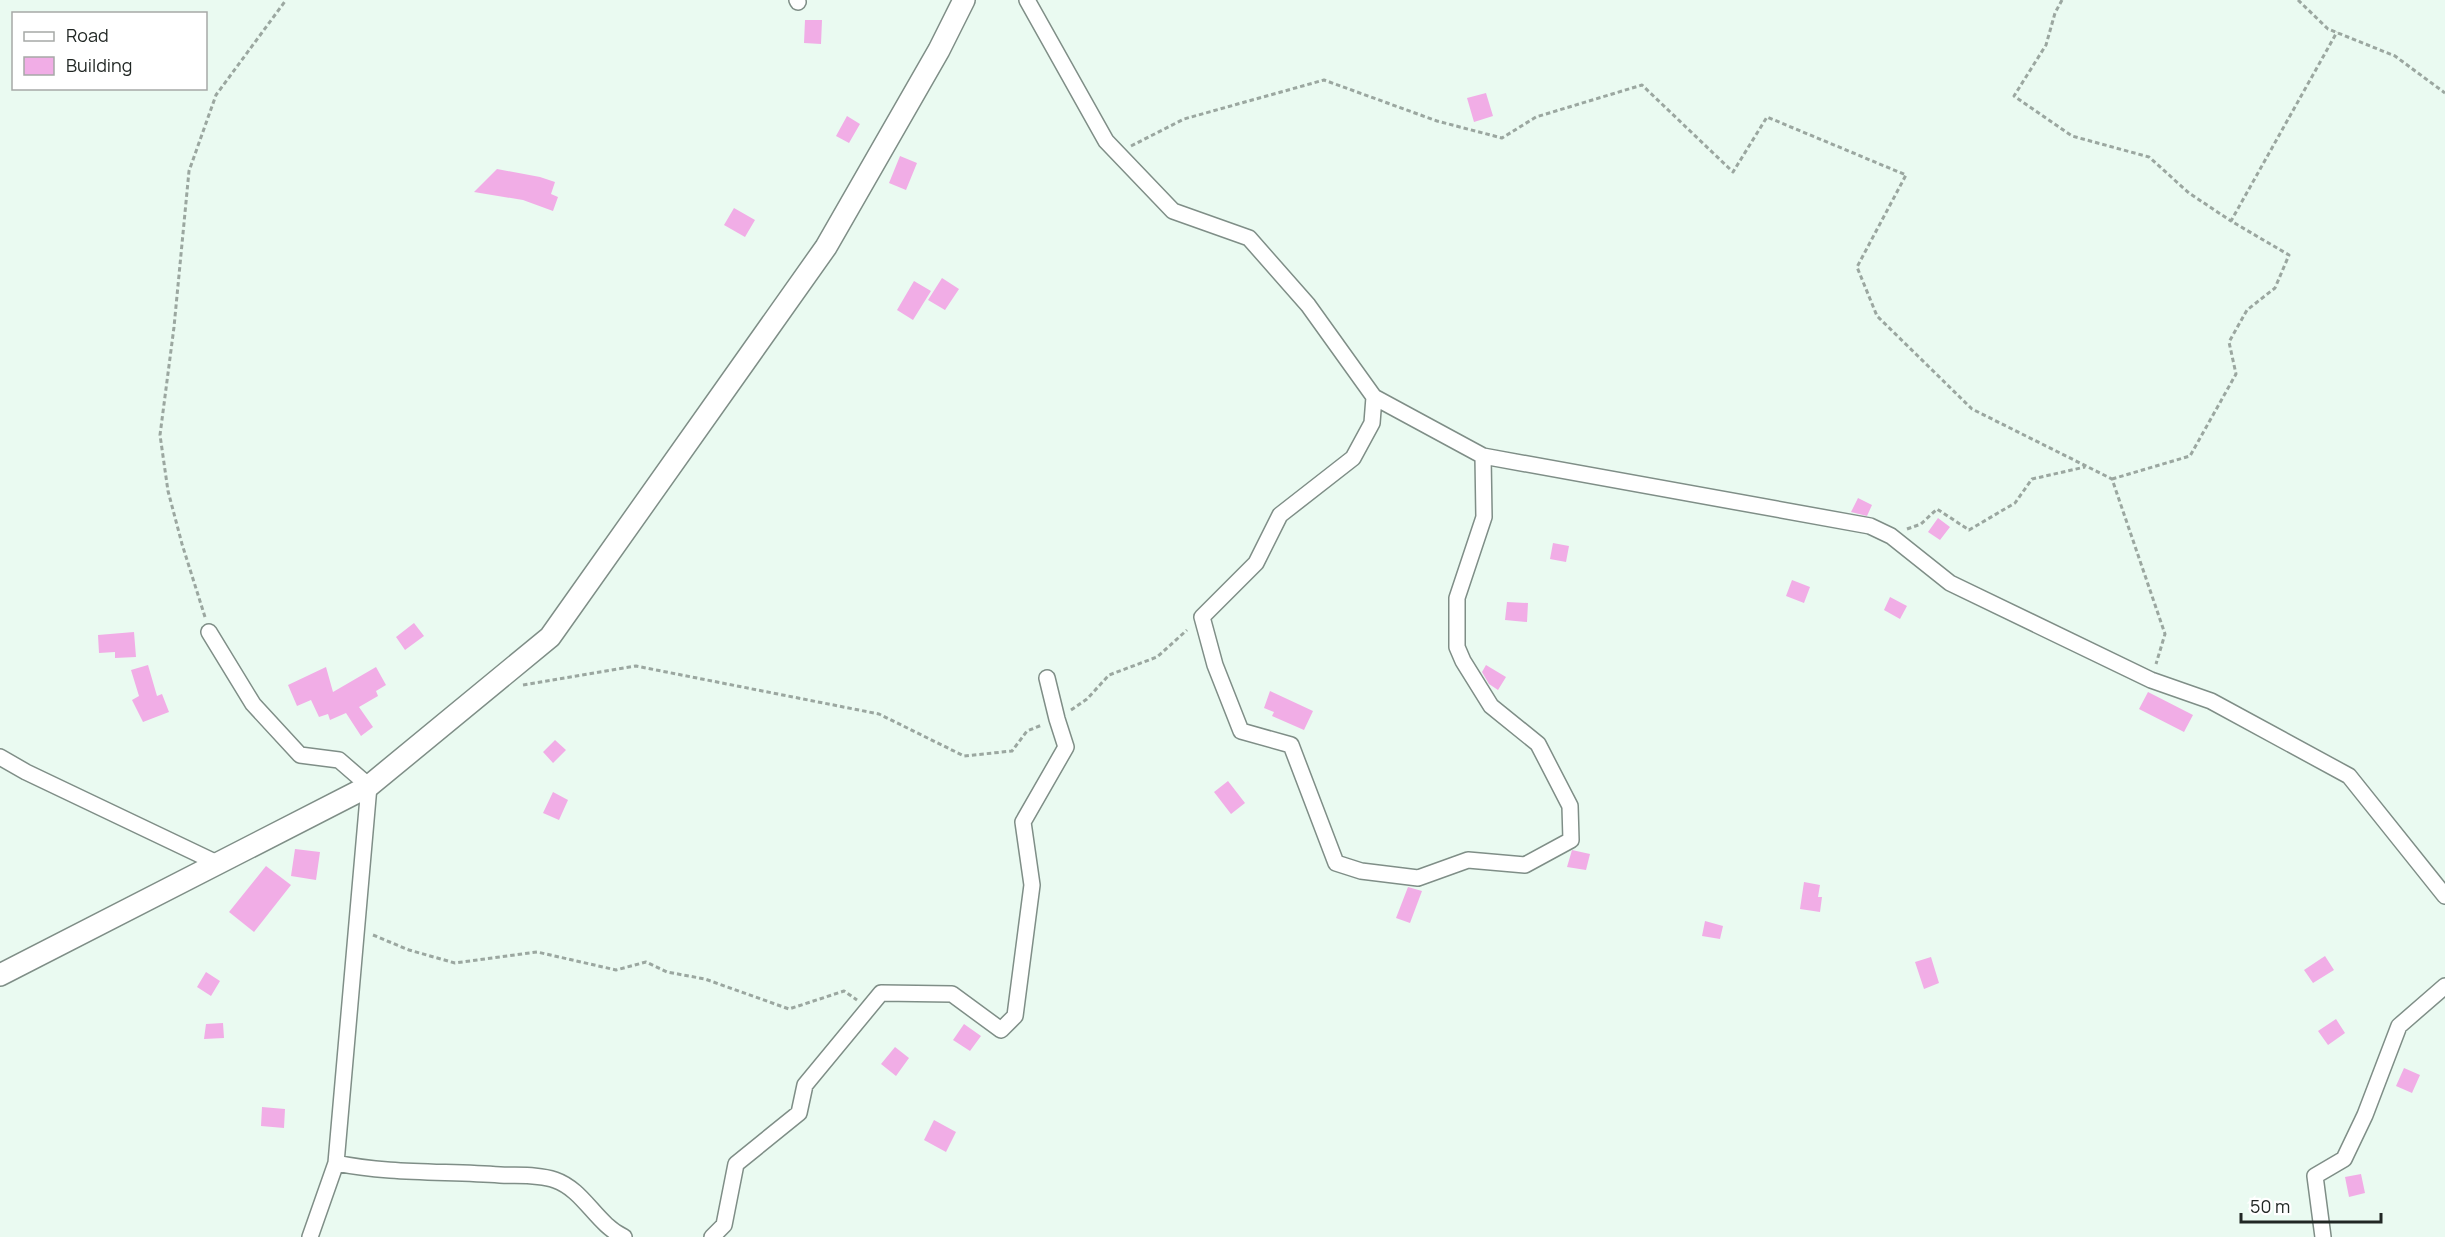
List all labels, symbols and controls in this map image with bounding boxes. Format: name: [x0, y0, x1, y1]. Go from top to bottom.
legend: [12, 12, 207, 90]
text: Road: [66, 23, 109, 47]
text: Building: [66, 53, 132, 77]
scale bar: [2241, 1186, 2380, 1224]
text: 50 m: [2250, 1194, 2290, 1218]

